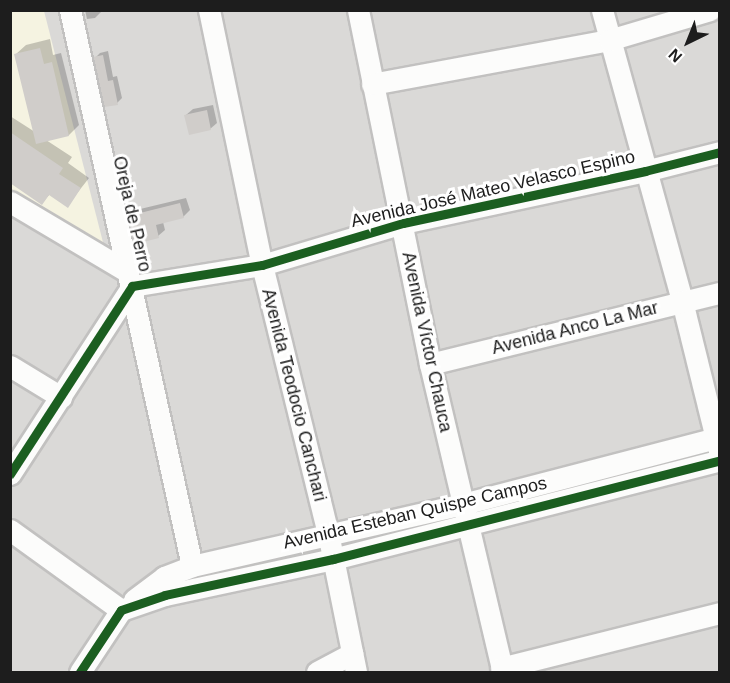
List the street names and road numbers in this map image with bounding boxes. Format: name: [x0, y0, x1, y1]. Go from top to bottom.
street label: Avenida José Mateo Velasco Espino: [349, 146, 637, 232]
street label: Oreja de Perro: [108, 154, 156, 274]
street label: Avenida Víctor Chauca: [397, 250, 457, 434]
street label: Avenida Teodocio Canchari: [257, 286, 331, 504]
street label: Avenida Anco La Mar: [489, 297, 661, 359]
street label: Avenida Esteban Quispe Campos: [281, 472, 549, 554]

